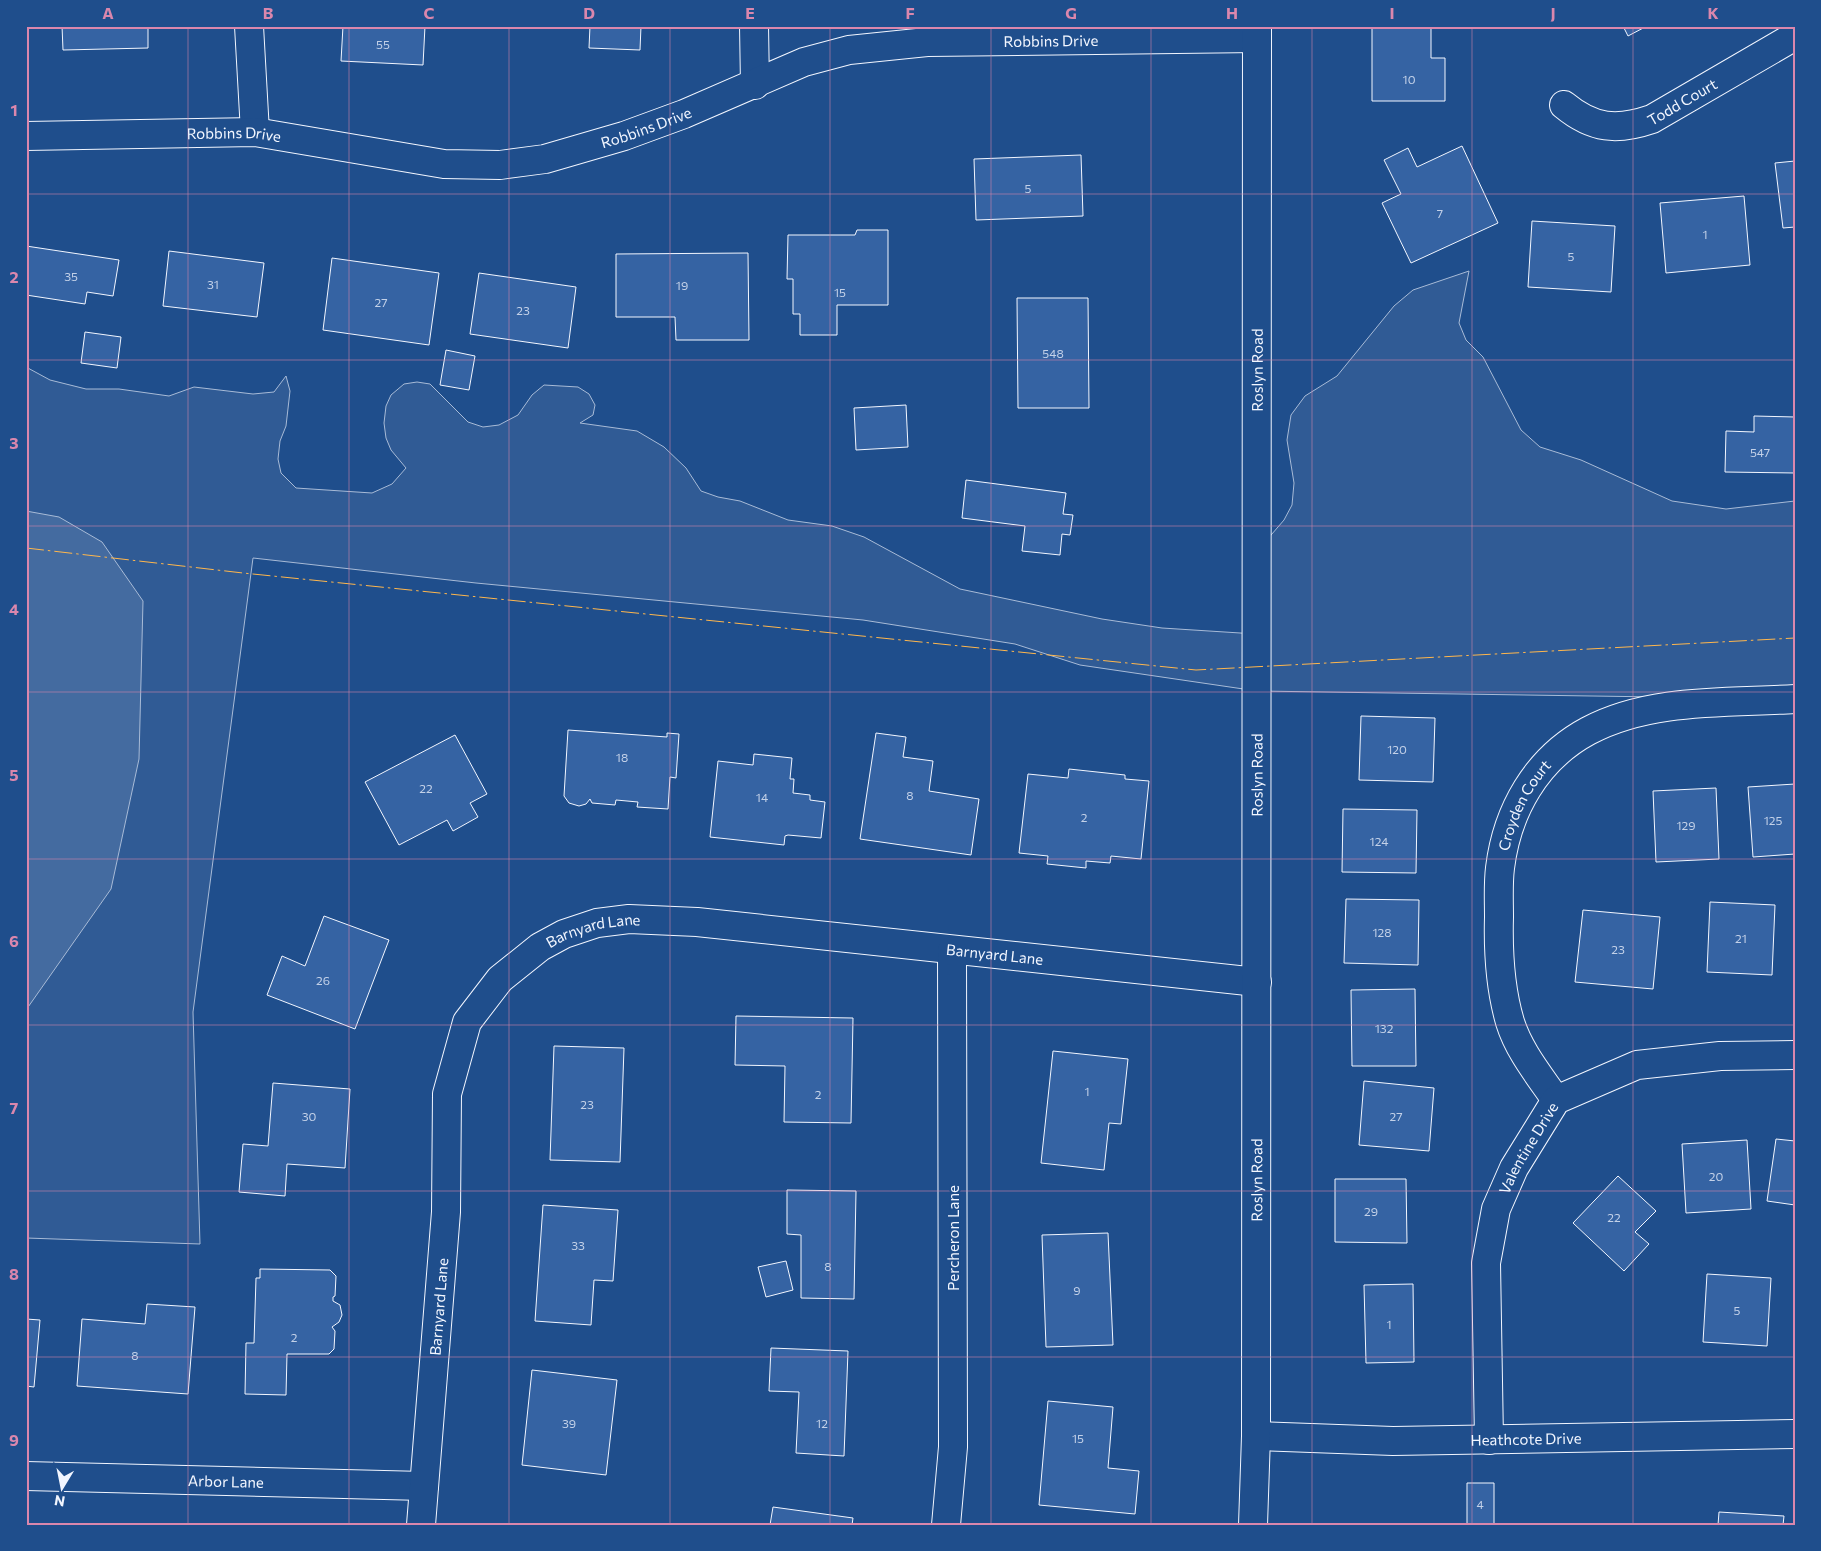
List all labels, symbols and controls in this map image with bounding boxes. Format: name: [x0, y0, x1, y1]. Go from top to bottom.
text: A: [102, 3, 114, 22]
text: B: [263, 3, 274, 22]
text: C: [424, 3, 435, 22]
text: D: [583, 3, 595, 22]
text: E: [745, 3, 755, 22]
text: F: [905, 3, 915, 22]
text: G: [1065, 3, 1077, 22]
text: H: [1226, 3, 1238, 22]
text: I: [1389, 3, 1395, 22]
text: J: [1550, 3, 1556, 22]
text: K: [1707, 3, 1719, 22]
street label: Robbins Drive: [1003, 31, 1098, 50]
house number: 55: [376, 37, 390, 51]
house number: 10: [1403, 72, 1416, 86]
street label: Todd Court: [1644, 74, 1720, 129]
text: 1: [10, 100, 18, 119]
street label: Robbins Drive: [599, 103, 694, 151]
street label: Robbins Drive: [186, 123, 283, 145]
house number: 5: [1025, 181, 1032, 195]
house number: 7: [1437, 206, 1443, 220]
house number: 1: [1702, 227, 1708, 241]
house number: 5: [1568, 249, 1575, 263]
text: 2: [9, 267, 19, 286]
house number: 35: [64, 269, 78, 283]
house number: 31: [207, 277, 219, 291]
house number: 19: [676, 278, 688, 292]
house number: 15: [834, 285, 846, 299]
house number: 27: [375, 295, 387, 309]
house number: 23: [516, 303, 530, 317]
street label: Roslyn Road: [1248, 328, 1266, 412]
house number: 548: [1042, 346, 1064, 360]
text: 3: [9, 433, 19, 452]
house number: 547: [1750, 445, 1770, 459]
text: 4: [9, 599, 19, 618]
street label: Roslyn Road: [1247, 733, 1265, 817]
house number: 120: [1387, 742, 1407, 756]
house number: 18: [616, 750, 628, 764]
street label: Croyden Court: [1494, 756, 1554, 852]
text: 5: [9, 765, 19, 784]
house number: 22: [419, 781, 433, 795]
house number: 8: [906, 788, 914, 802]
house number: 14: [756, 790, 768, 804]
house number: 2: [1081, 810, 1088, 824]
house number: 125: [1764, 813, 1782, 827]
house number: 129: [1676, 818, 1696, 832]
house number: 124: [1370, 834, 1388, 848]
street label: Barnyard Lane: [543, 910, 641, 951]
house number: 128: [1372, 925, 1392, 939]
text: 6: [9, 931, 19, 950]
house number: 21: [1735, 931, 1747, 945]
street label: Barnyard Lane: [945, 940, 1044, 968]
house number: 23: [1611, 942, 1625, 956]
house number: 26: [316, 973, 330, 987]
house number: 132: [1375, 1021, 1394, 1035]
house number: 1: [1084, 1084, 1090, 1098]
house number: 2: [815, 1087, 822, 1101]
house number: 23: [580, 1097, 594, 1111]
text: 7: [10, 1098, 19, 1117]
street label: Valentine Drive: [1495, 1099, 1562, 1197]
house number: 30: [302, 1109, 317, 1123]
house number: 27: [1390, 1109, 1402, 1123]
street label: Roslyn Road: [1247, 1138, 1265, 1222]
house number: 20: [1709, 1169, 1723, 1183]
street label: Percheron Lane: [944, 1185, 962, 1291]
house number: 29: [1364, 1204, 1378, 1218]
house number: 22: [1607, 1210, 1621, 1224]
house number: 33: [571, 1238, 585, 1252]
street label: Barnyard Lane: [426, 1257, 451, 1356]
house number: 8: [824, 1259, 832, 1273]
text: 8: [9, 1264, 19, 1283]
house number: 9: [1073, 1283, 1081, 1297]
house number: 5: [1734, 1303, 1741, 1317]
house number: 1: [1386, 1317, 1392, 1331]
house number: 2: [291, 1330, 298, 1344]
house number: 8: [131, 1348, 139, 1362]
house number: 39: [562, 1416, 576, 1430]
house number: 12: [816, 1416, 828, 1430]
street label: Heathcote Drive: [1470, 1429, 1582, 1449]
text: 9: [9, 1430, 19, 1449]
house number: 15: [1072, 1431, 1084, 1445]
north arrow: [38, 1464, 88, 1514]
street label: Arbor Lane: [188, 1471, 264, 1491]
text: N: [53, 1492, 66, 1511]
house number: 4: [1476, 1497, 1484, 1511]

